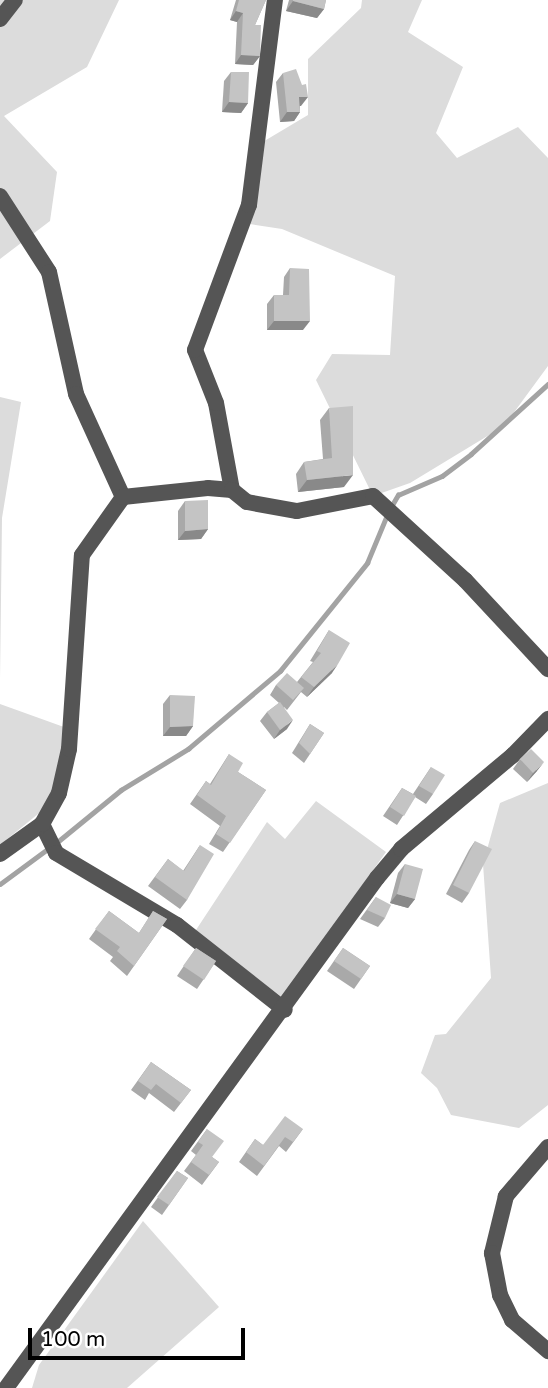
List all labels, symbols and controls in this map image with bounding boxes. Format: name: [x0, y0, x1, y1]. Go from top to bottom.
scale bar: [32, 1314, 248, 1358]
text: 100 m: [41, 1327, 105, 1352]

